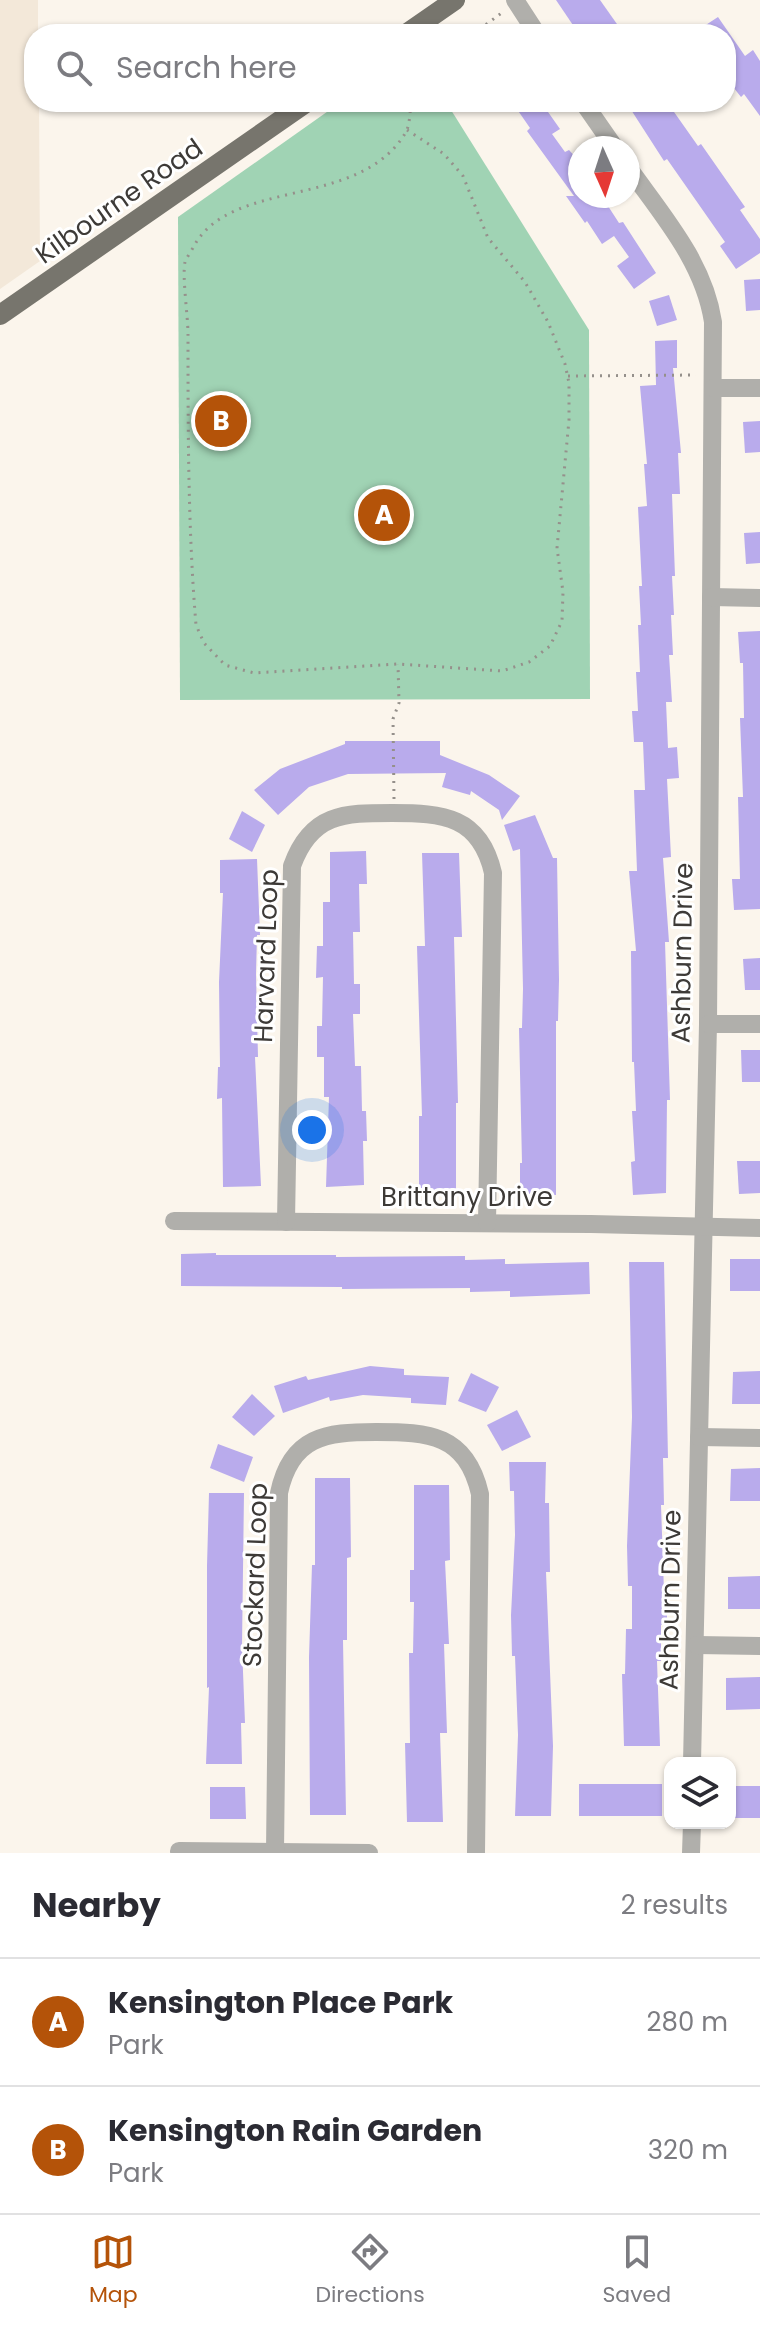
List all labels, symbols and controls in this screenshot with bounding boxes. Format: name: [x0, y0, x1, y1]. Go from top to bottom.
search box: [24, 24, 736, 112]
icon: search: [52, 46, 96, 90]
text: Search here: [116, 46, 297, 89]
street label: Kilbourne Road: [28, 130, 210, 272]
north arrow: [568, 136, 640, 208]
pin: B: [195, 391, 247, 451]
pin: A: [358, 485, 410, 545]
street label: Ashburn Drive: [662, 862, 702, 1044]
street label: Harvard Loop: [245, 869, 287, 1043]
your location: [292, 1110, 332, 1150]
street label: Brittany Drive: [381, 1179, 553, 1215]
street label: Stockard Loop: [234, 1482, 276, 1668]
street label: Ashburn Drive: [650, 1509, 690, 1691]
map controls: [664, 1757, 736, 1829]
button: layers: [664, 1757, 736, 1829]
text: Nearby: [32, 1881, 161, 1929]
text: 2 results: [621, 1887, 728, 1923]
text: Kensington Place Park: [108, 1981, 453, 2024]
text: A: [48, 2004, 68, 2040]
text: 280 m: [647, 2004, 728, 2040]
text: Park: [108, 2027, 164, 2063]
text: Kensington Rain Garden: [108, 2109, 482, 2152]
text: B: [49, 2132, 67, 2168]
text: 320 m: [648, 2132, 728, 2168]
text: Park: [108, 2155, 164, 2191]
tab: Map: [89, 2230, 138, 2311]
tab: Directions: [315, 2230, 425, 2311]
tab: Saved: [602, 2230, 671, 2311]

